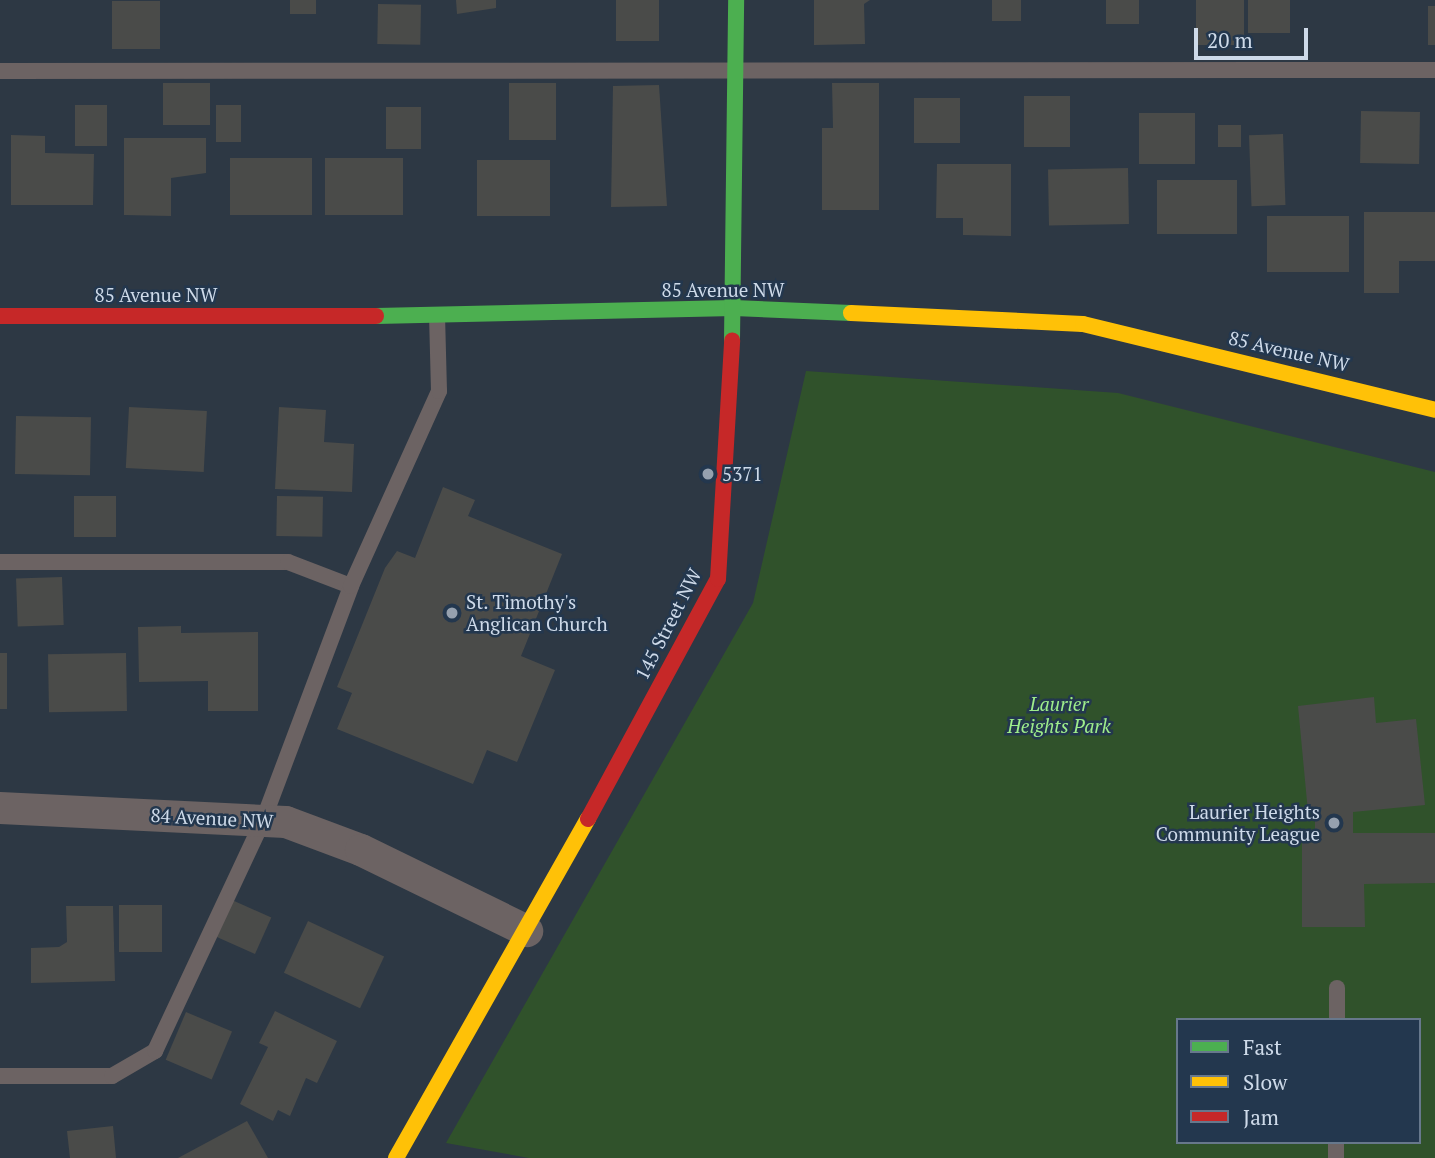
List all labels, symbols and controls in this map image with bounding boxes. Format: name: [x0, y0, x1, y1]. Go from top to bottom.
scale bar: [1197, 14, 1311, 58]
text: 20 m: [1207, 26, 1253, 54]
street label: 85 Avenue NW: [661, 279, 785, 301]
street label: 85 Avenue NW: [94, 284, 218, 306]
street label: 85 Avenue NW: [1226, 326, 1352, 376]
place label: 5371: [722, 463, 763, 485]
marker: 5371: [700, 466, 716, 482]
street label: 145 Street NW: [630, 564, 706, 684]
place label: St. Timothy's Anglican Church: [466, 591, 608, 635]
marker: St. Timothy's Anglican Church: [444, 605, 460, 621]
park label: Laurier Heights Park: [1007, 693, 1111, 737]
place label: Laurier Heights Community League: [1156, 801, 1320, 845]
street label: 84 Avenue NW: [150, 803, 274, 833]
marker: Laurier Heights Community League: [1326, 815, 1342, 831]
legend: [1176, 1018, 1421, 1144]
text: Fast: [1243, 1033, 1282, 1061]
text: Slow: [1243, 1068, 1287, 1096]
text: Jam: [1243, 1103, 1279, 1131]

